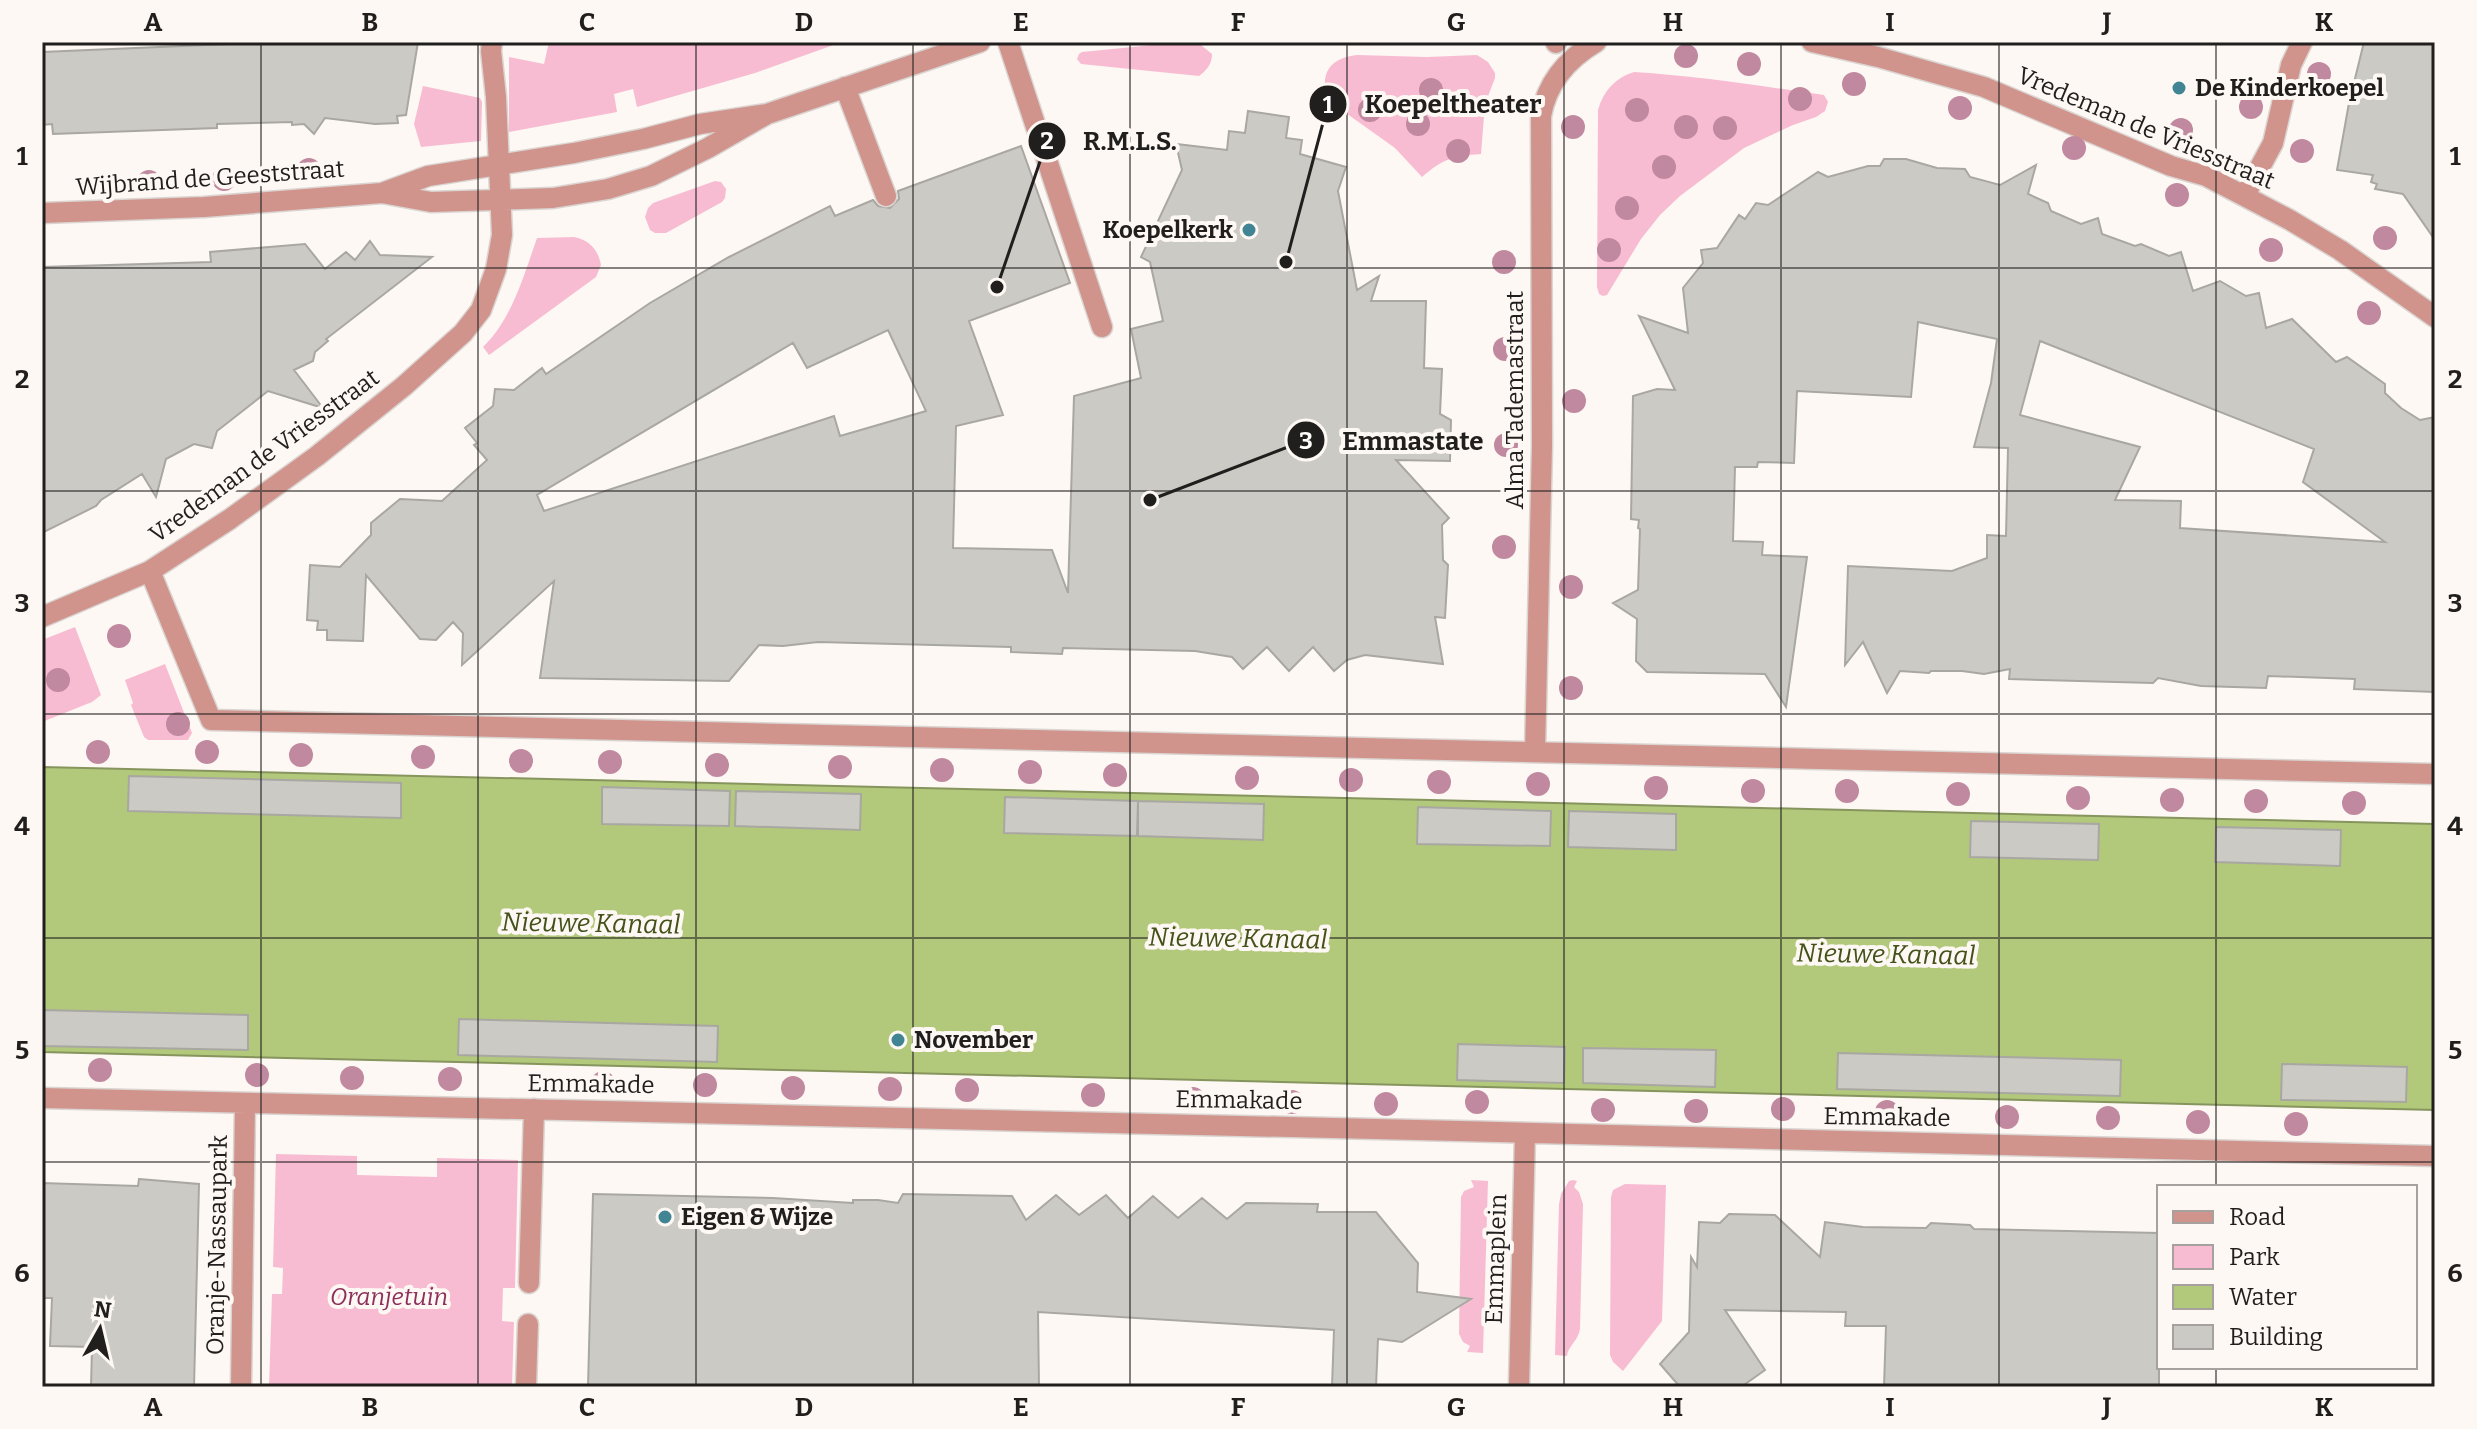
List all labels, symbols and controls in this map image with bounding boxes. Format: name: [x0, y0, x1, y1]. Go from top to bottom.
text: A: [144, 7, 163, 38]
text: B: [362, 7, 378, 38]
text: C: [579, 7, 595, 38]
text: D: [795, 7, 813, 38]
text: E: [1013, 7, 1029, 38]
text: F: [1231, 7, 1246, 38]
text: G: [1447, 7, 1466, 38]
text: H: [1663, 7, 1683, 38]
text: I: [1885, 7, 1895, 38]
text: J: [2101, 7, 2112, 38]
text: K: [2315, 7, 2334, 38]
street label: Vredeman de Vriesstraat: [2013, 61, 2279, 195]
place label: De Kinderkoepel: [2195, 74, 2385, 102]
callout: Koepeltheater: [1308, 79, 1557, 129]
marker: De Kinderkoepel: [2170, 79, 2188, 97]
text: Koepeltheater: [1364, 89, 1542, 120]
text: 1: [1323, 91, 1334, 119]
callout: R.M.L.S.: [1027, 116, 1193, 166]
text: R.M.L.S.: [1083, 126, 1177, 157]
text: 2: [1040, 127, 1054, 155]
text: 1: [16, 141, 28, 172]
text: 1: [2449, 141, 2461, 172]
street label: Wijbrand de Geeststraat: [75, 155, 346, 201]
place label: Koepelkerk: [1102, 216, 1234, 244]
marker: Koepelkerk: [1240, 221, 1258, 239]
street label: Alma Tademastraat: [1501, 290, 1529, 509]
street label: Vredeman de Vriesstraat: [144, 363, 384, 549]
text: 2: [15, 364, 29, 395]
text: 2: [2448, 364, 2462, 395]
callout: Emmastate: [1286, 415, 1500, 465]
text: Emmastate: [1342, 426, 1484, 457]
text: 3: [1299, 427, 1313, 455]
text: 3: [15, 588, 29, 619]
text: 3: [2448, 588, 2462, 619]
text: 4: [14, 811, 30, 842]
text: 4: [2447, 811, 2463, 842]
water label: Nieuwe Kanaal: [501, 906, 681, 941]
water label: Nieuwe Kanaal: [1148, 921, 1328, 956]
water label: Nieuwe Kanaal: [1796, 937, 1976, 972]
place label: November: [914, 1026, 1033, 1054]
marker: November: [889, 1031, 907, 1049]
text: 5: [15, 1035, 29, 1066]
text: 5: [2448, 1035, 2462, 1066]
street label: Emmakade: [527, 1069, 655, 1099]
street label: Emmakade: [1175, 1085, 1303, 1115]
street label: Emmakade: [1823, 1102, 1951, 1132]
street label: Oranje-Nassaupark: [201, 1134, 233, 1355]
legend: [2157, 1185, 2417, 1369]
street label: Emmaplein: [1480, 1193, 1512, 1325]
place label: Eigen & Wijze: [681, 1203, 833, 1231]
text: Road: [2229, 1203, 2285, 1231]
marker: Eigen & Wijze: [656, 1208, 674, 1226]
text: Park: [2229, 1243, 2280, 1271]
text: 6: [14, 1258, 30, 1289]
text: 6: [2447, 1258, 2463, 1289]
park label: Oranjetuin: [330, 1283, 448, 1311]
text: Water: [2229, 1283, 2297, 1311]
north arrow: [60, 1289, 140, 1369]
text: N: [92, 1295, 113, 1324]
text: Building: [2229, 1323, 2323, 1351]
text: A: [144, 1392, 163, 1423]
text: B: [362, 1392, 378, 1423]
text: C: [579, 1392, 595, 1423]
text: D: [795, 1392, 813, 1423]
text: E: [1013, 1392, 1029, 1423]
text: F: [1231, 1392, 1246, 1423]
text: G: [1447, 1392, 1466, 1423]
text: H: [1663, 1392, 1683, 1423]
text: I: [1885, 1392, 1895, 1423]
text: J: [2101, 1392, 2112, 1423]
text: K: [2315, 1392, 2334, 1423]

